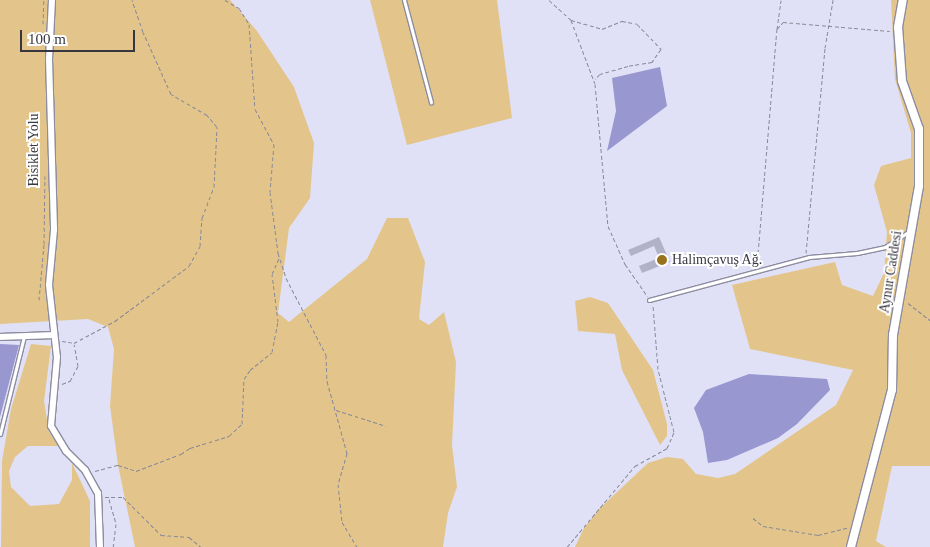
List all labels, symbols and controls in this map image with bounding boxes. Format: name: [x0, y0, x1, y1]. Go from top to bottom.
scale bar: [22, 20, 138, 52]
text: 100 m: [28, 31, 66, 47]
street label: Bisiklet Yolu: [26, 113, 42, 187]
street label: Aynur Caddesi: [876, 230, 906, 314]
place label: Halimçavuş Ağ.: [672, 252, 763, 268]
marker: Halimçavuş Ağ.: [656, 254, 668, 266]

